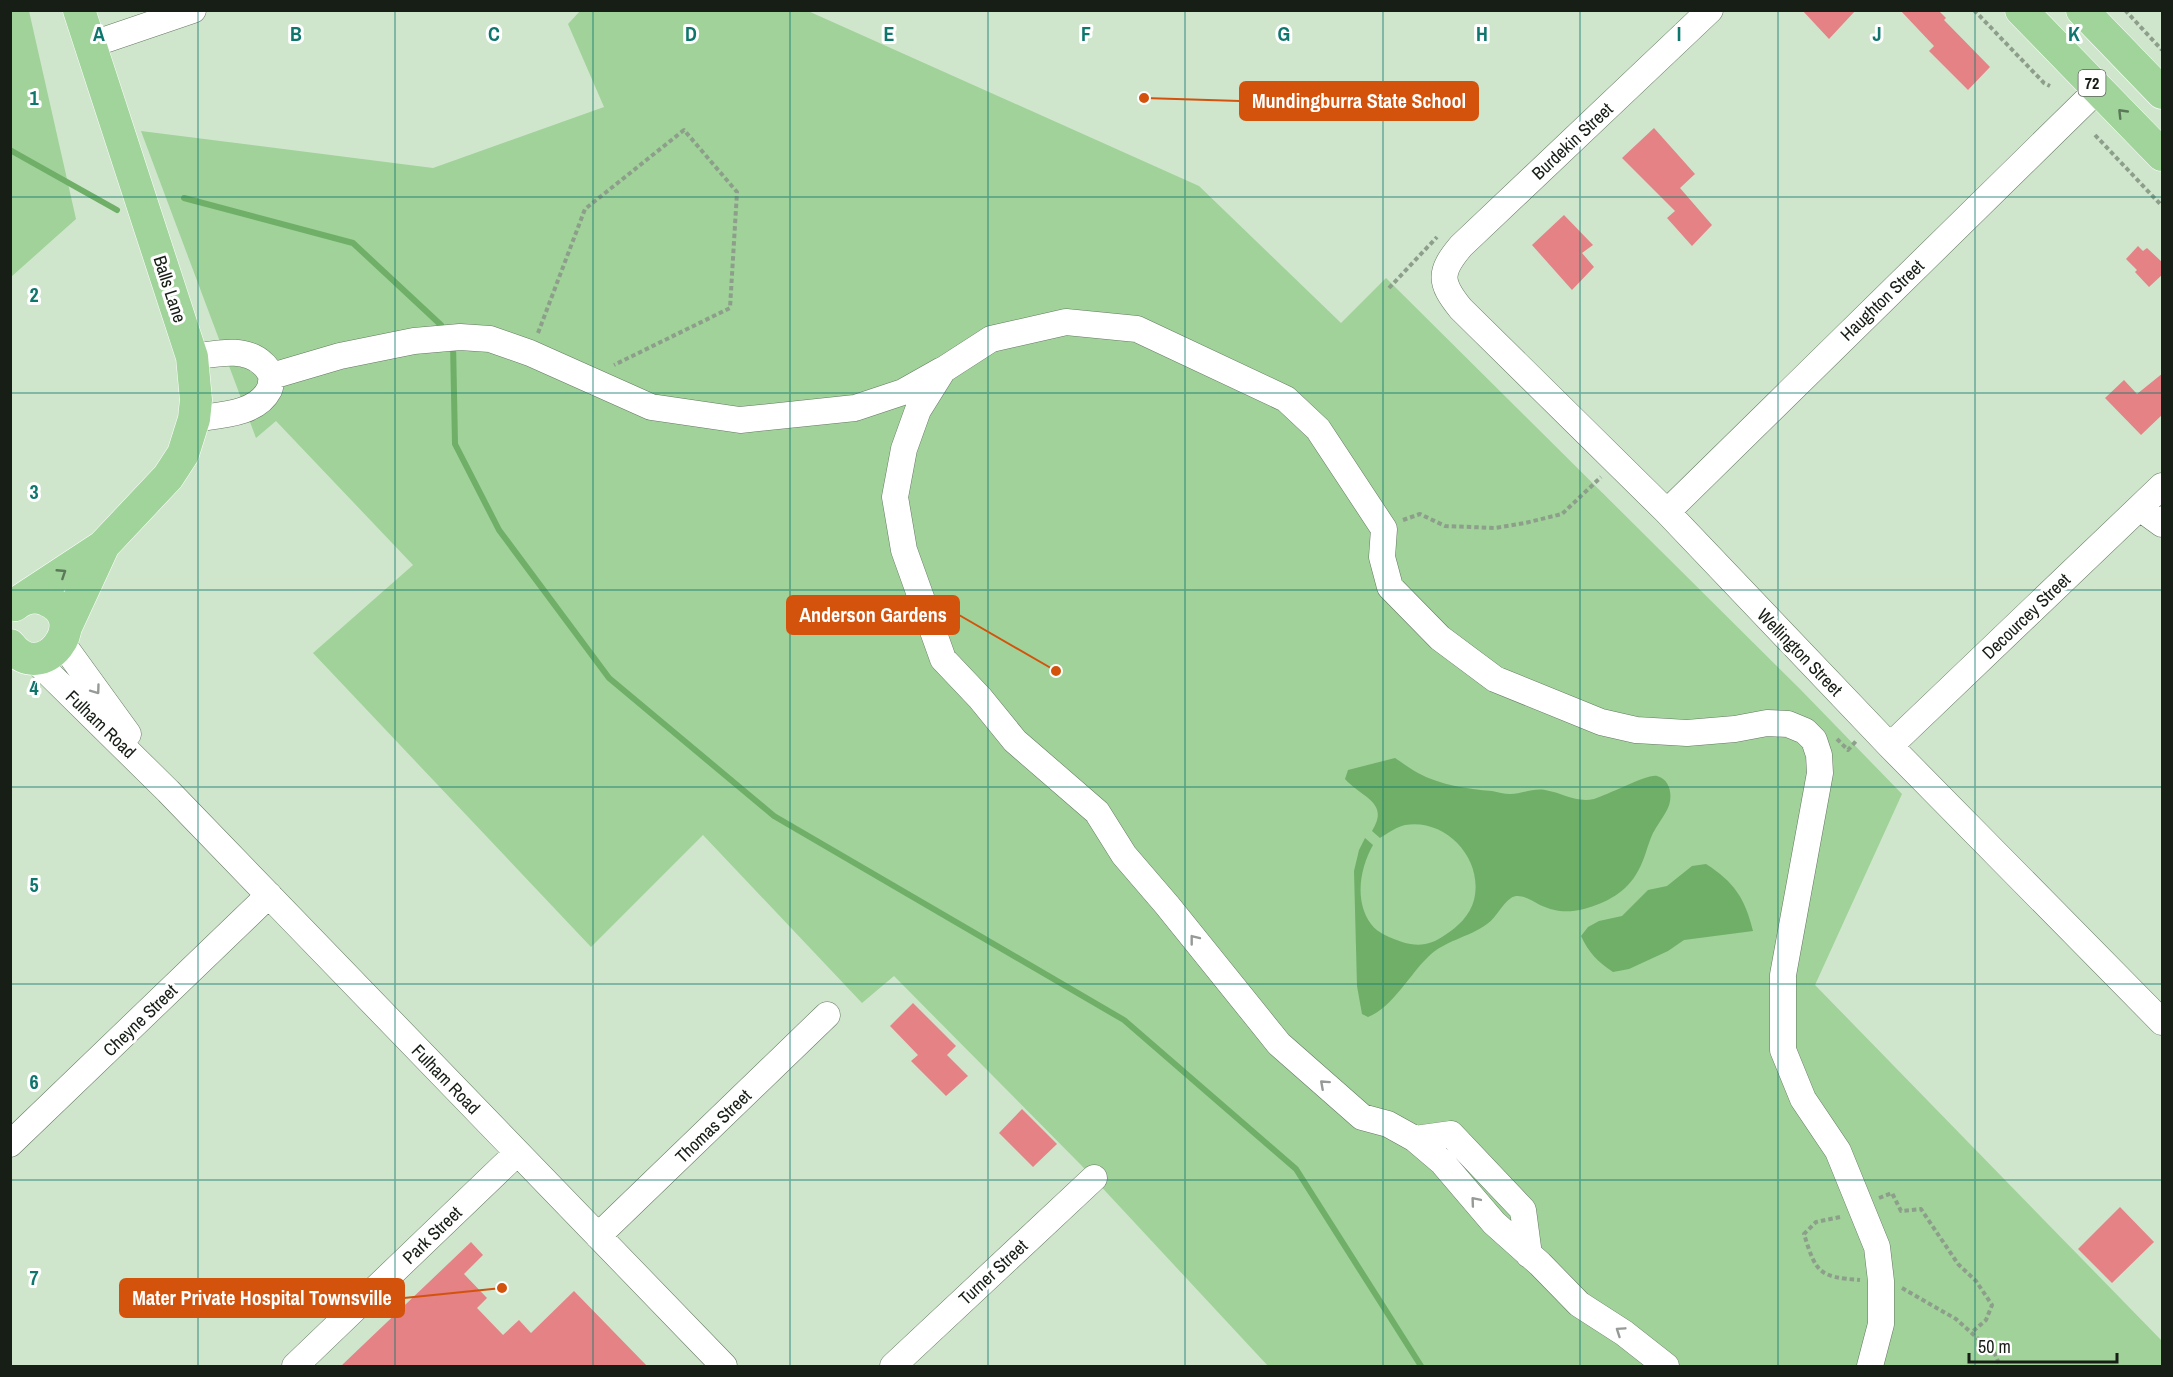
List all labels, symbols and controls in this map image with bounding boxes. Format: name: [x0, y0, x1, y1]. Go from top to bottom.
text: A: [93, 20, 105, 47]
text: B: [290, 20, 302, 47]
text: C: [488, 20, 500, 47]
text: D: [685, 20, 697, 47]
text: E: [884, 20, 895, 47]
text: F: [1081, 20, 1091, 47]
text: G: [1278, 20, 1290, 47]
text: H: [1476, 20, 1488, 47]
text: I: [1677, 20, 1681, 47]
text: J: [1872, 20, 1882, 47]
text: K: [2068, 20, 2080, 47]
road number: 72: [2078, 70, 2106, 96]
callout: Mundingburra State School: [1240, 82, 1478, 120]
text: 1: [29, 84, 39, 111]
text: Mundingburra State School: [1252, 87, 1466, 114]
street label: Burdekin Street: [1526, 97, 1618, 185]
one-way arrow: [2118, 110, 2129, 121]
street label: Balls Lane: [147, 252, 193, 326]
street label: Haughton Street: [1835, 254, 1929, 346]
text: 2: [29, 281, 39, 308]
text: 3: [29, 478, 39, 505]
street label: Decourcey Street: [1976, 567, 2076, 665]
one-way arrow: [56, 569, 66, 581]
callout: Anderson Gardens: [787, 596, 959, 634]
text: Anderson Gardens: [799, 601, 947, 628]
street label: Wellington Street: [1752, 603, 1848, 701]
text: 4: [29, 674, 39, 701]
street label: Fulham Road: [60, 684, 142, 764]
one-way arrow: [89, 684, 100, 695]
text: 5: [29, 871, 39, 898]
one-way arrow: [1191, 935, 1202, 946]
street label: Cheyne Street: [97, 978, 183, 1062]
street label: Fulham Road: [406, 1038, 486, 1120]
text: 6: [29, 1068, 39, 1095]
one-way arrow: [1320, 1080, 1331, 1091]
street label: Thomas Street: [669, 1083, 757, 1169]
one-way arrow: [1472, 1197, 1483, 1208]
street label: Park Street: [397, 1200, 467, 1270]
street label: Turner Street: [953, 1234, 1033, 1310]
text: 7: [29, 1264, 39, 1291]
callout: Mater Private Hospital Townsville: [120, 1279, 404, 1317]
text: Mater Private Hospital Townsville: [132, 1284, 392, 1311]
scale bar: [1969, 1326, 2118, 1364]
one-way arrow: [1615, 1327, 1626, 1338]
text: 50 m: [1978, 1334, 2011, 1359]

